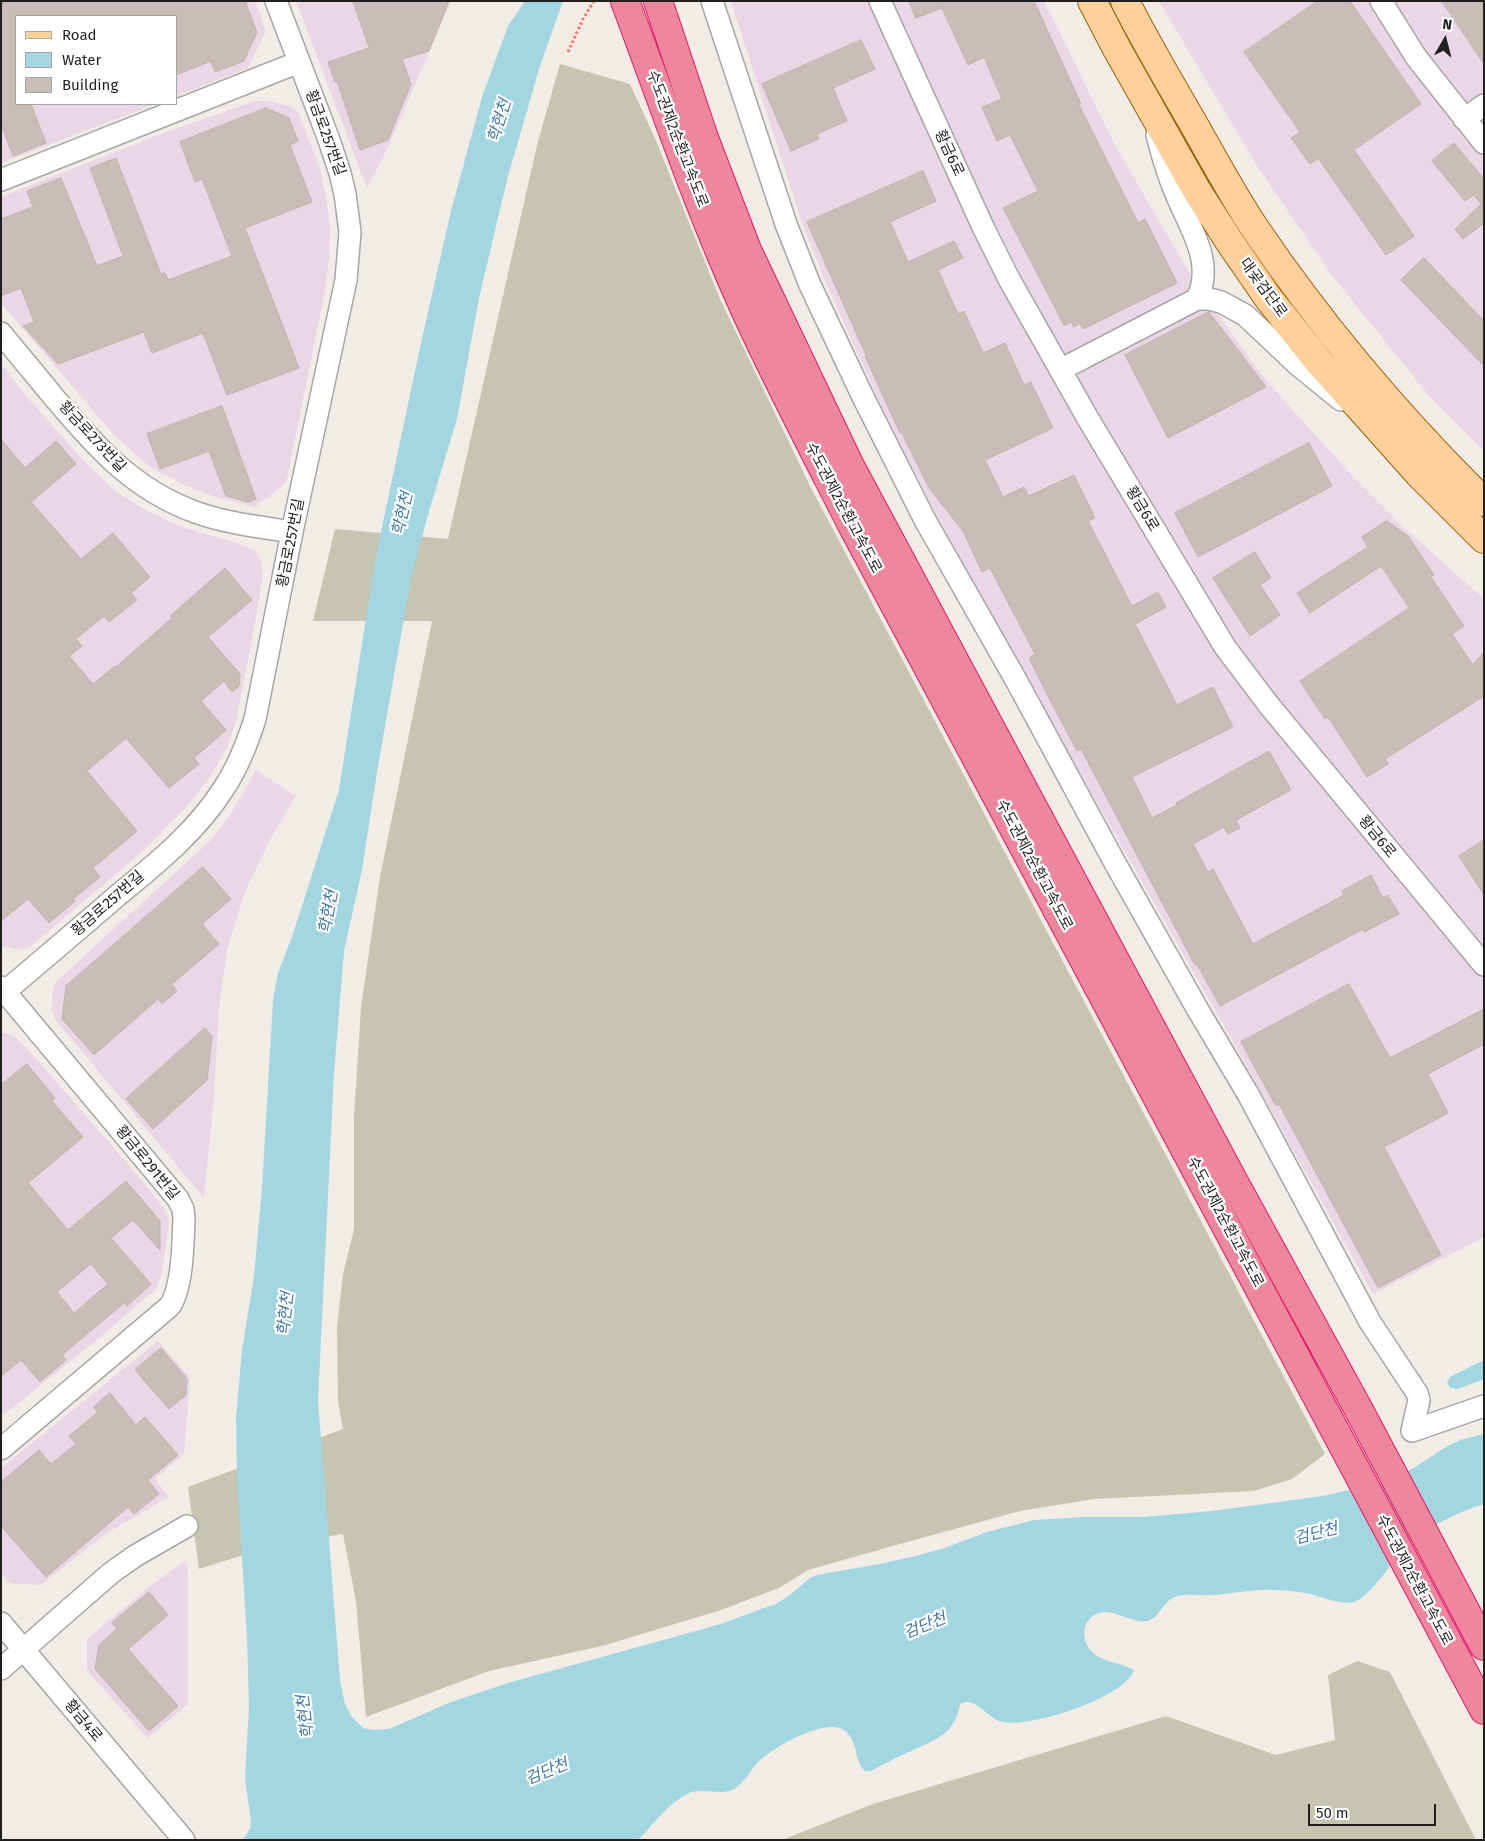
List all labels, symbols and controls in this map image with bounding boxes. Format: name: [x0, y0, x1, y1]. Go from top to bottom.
legend: [15, 15, 178, 105]
north arrow: [1420, 15, 1470, 65]
text: N: [1441, 16, 1453, 34]
text: Road: [62, 26, 97, 44]
text: Water: [62, 51, 101, 69]
street label: 수도권제2순환고속도로: [643, 68, 711, 210]
text: Building: [62, 76, 118, 94]
street label: 황금로257번길: [301, 88, 349, 178]
water label: 학현천: [484, 97, 516, 145]
street label: 황금6로: [930, 127, 968, 179]
street label: 대곶검단로: [1235, 255, 1291, 321]
street label: 황금로273번길: [55, 398, 129, 476]
street label: 수도권제2순환고속도로: [801, 440, 885, 576]
street label: 황금6로: [1122, 483, 1162, 535]
water label: 학현천: [389, 490, 417, 538]
street label: 황금로257번길: [274, 497, 308, 589]
street label: 수도권제2순환고속도로: [992, 797, 1076, 933]
street label: 황금6로: [1354, 812, 1400, 862]
street label: 황금로257번길: [68, 868, 148, 940]
water label: 학현천: [316, 889, 342, 935]
street label: 황금로291번길: [112, 1122, 182, 1204]
street label: 수도권제2순환고속도로: [1183, 1154, 1267, 1290]
water label: 학현천: [274, 1291, 298, 1337]
street label: 수도권제2순환고속도로: [1372, 1512, 1456, 1648]
water label: 검단천: [1292, 1519, 1340, 1549]
water label: 검단천: [901, 1609, 949, 1643]
water label: 학현천: [294, 1694, 318, 1740]
street label: 황금4로: [60, 1696, 106, 1746]
water label: 검단천: [523, 1755, 571, 1789]
scale bar: [1310, 1794, 1438, 1826]
text: 50 m: [1316, 1804, 1349, 1822]

